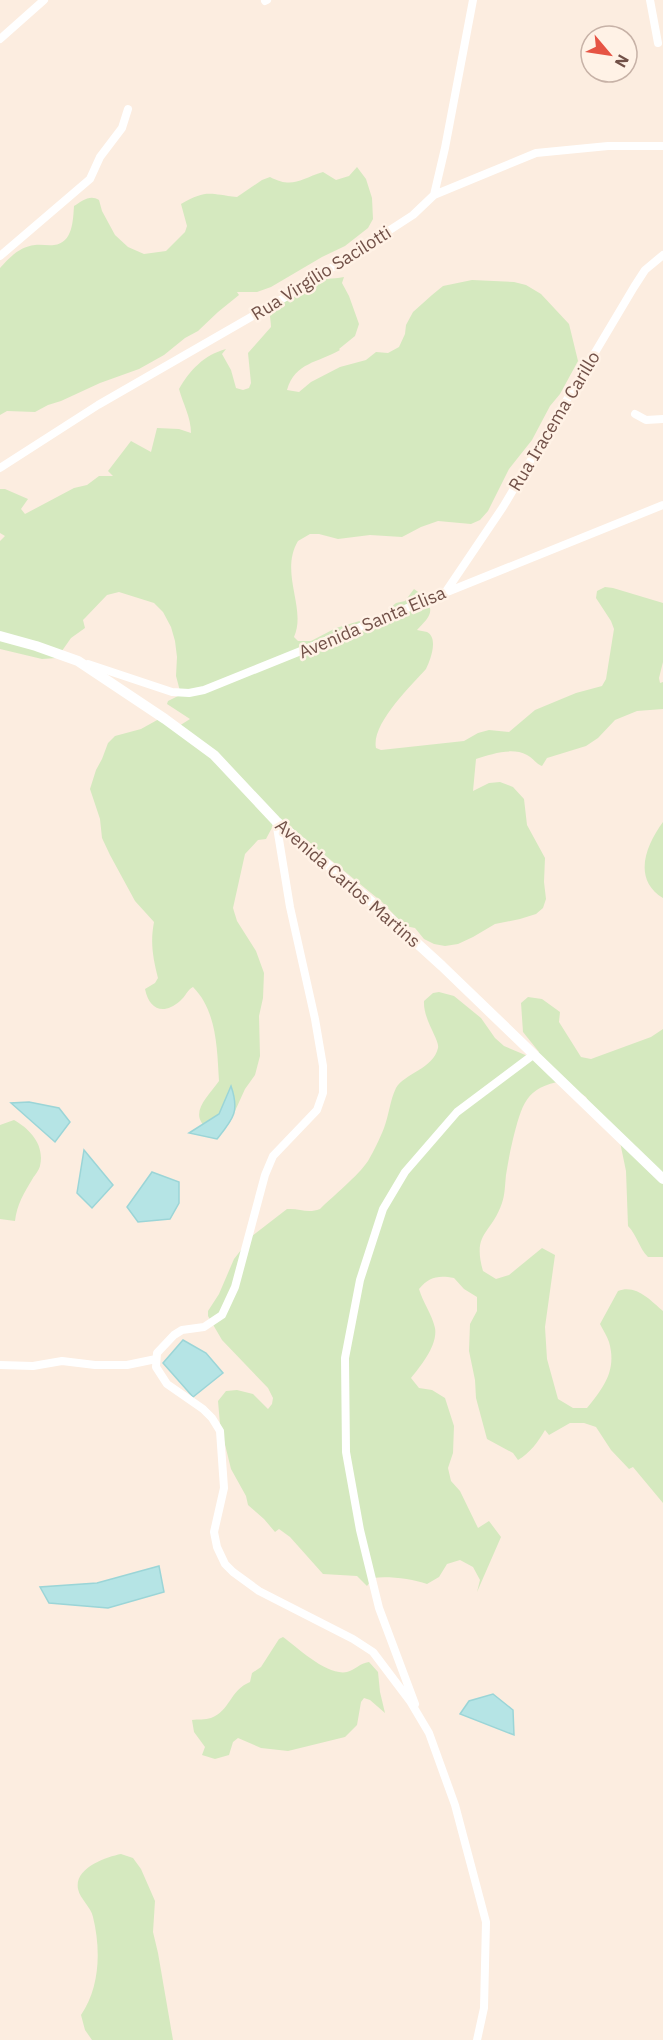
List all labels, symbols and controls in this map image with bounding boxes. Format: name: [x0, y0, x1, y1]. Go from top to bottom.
north arrow: [579, 24, 639, 84]
text: N: [611, 51, 634, 71]
street label: Rua Virgílio Sacilotti: [247, 221, 395, 325]
street label: Rua Iracema Carillo: [503, 347, 605, 495]
street label: Avenida Santa Elisa: [295, 580, 449, 663]
street label: Avenida Carlos Martins: [271, 814, 425, 952]

